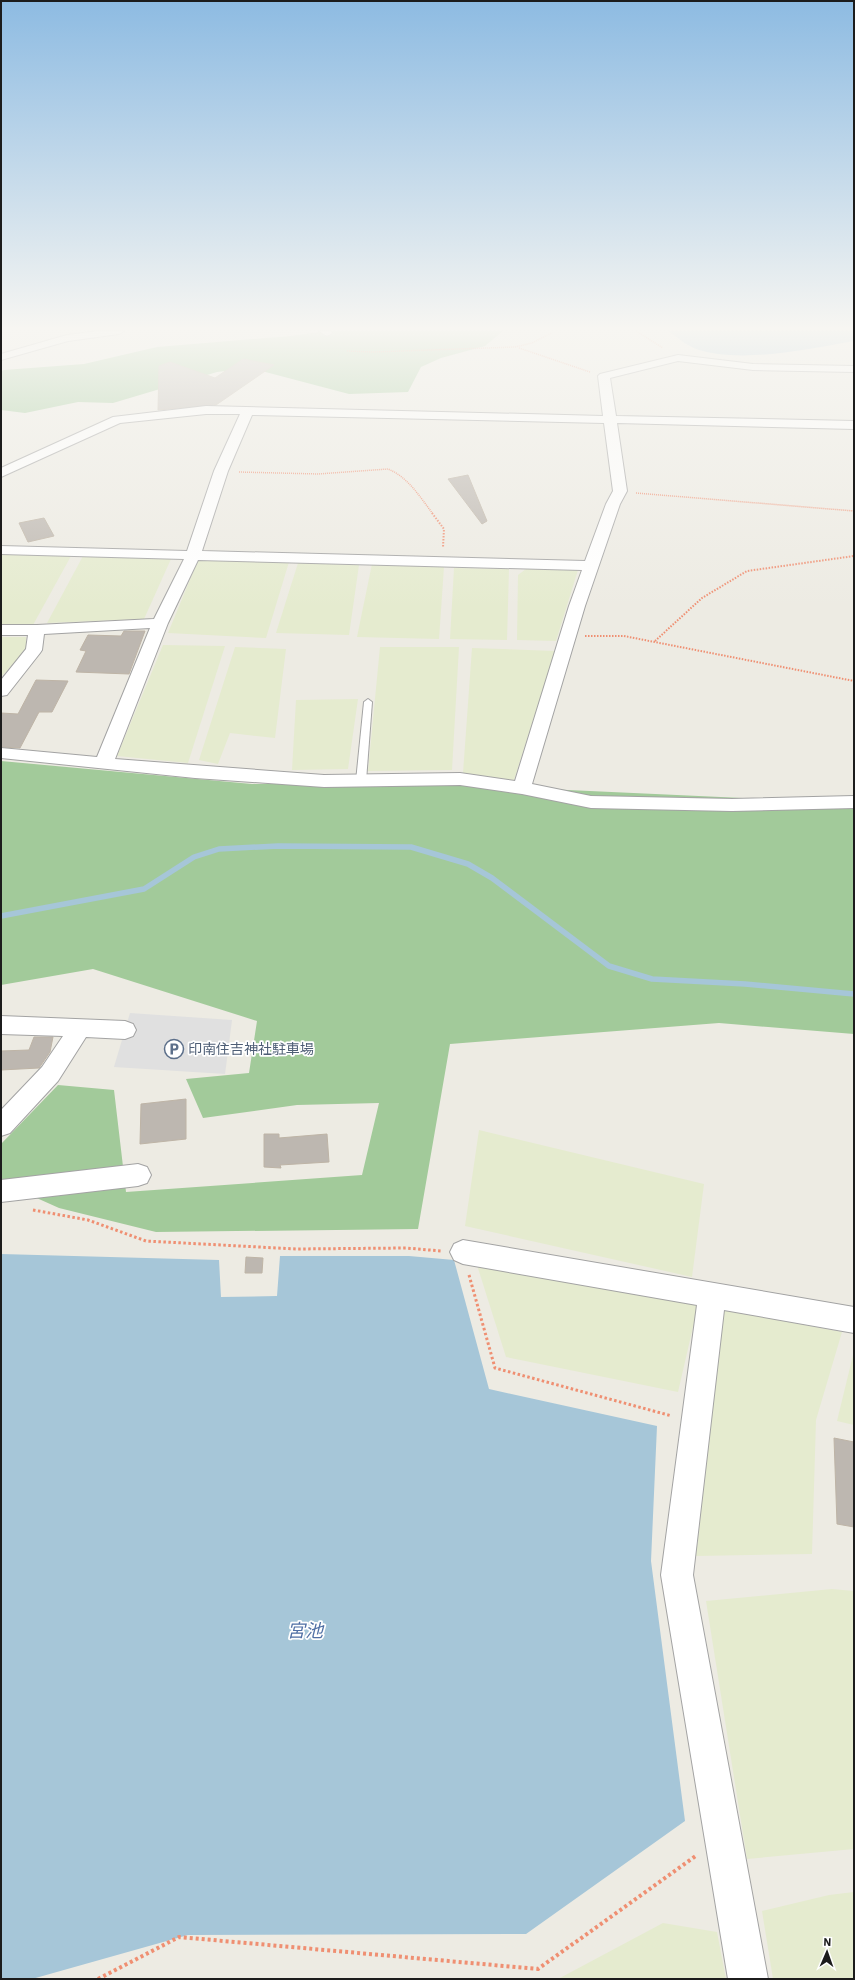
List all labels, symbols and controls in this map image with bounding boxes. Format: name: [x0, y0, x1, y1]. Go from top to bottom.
parking icon: 印南住吉神社駐車場: [163, 1038, 185, 1060]
place label: 印南住吉神社駐車場: [188, 1040, 314, 1058]
water label: 宮池: [287, 1619, 325, 1642]
north arrow: [807, 1932, 847, 1972]
text: N: [823, 1935, 832, 1949]

